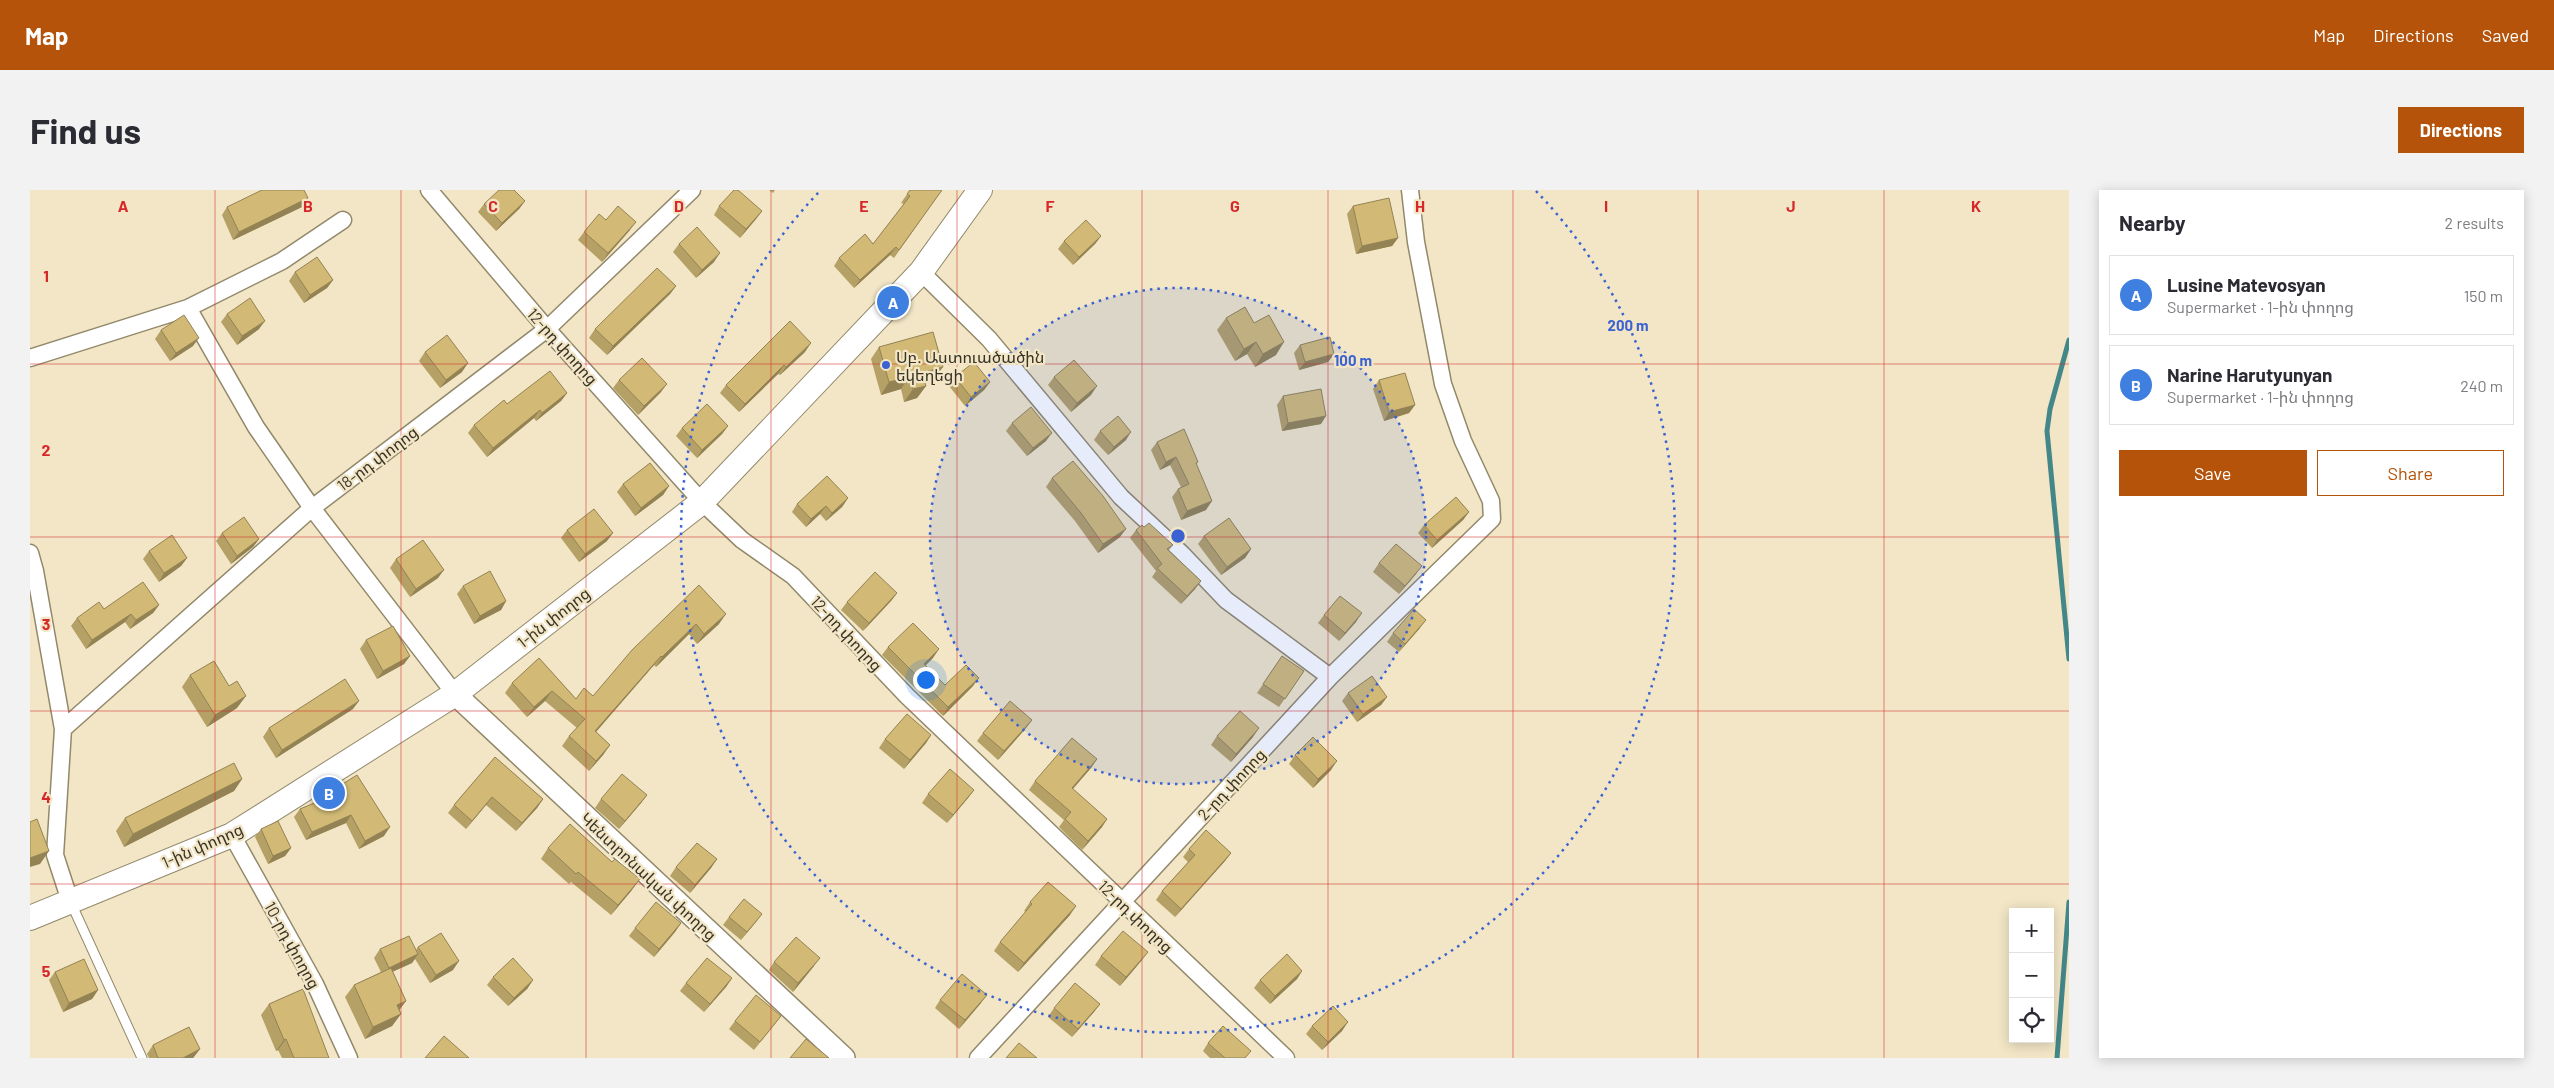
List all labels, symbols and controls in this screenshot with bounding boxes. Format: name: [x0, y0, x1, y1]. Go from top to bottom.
text: Map: [25, 21, 68, 50]
text: Map: [2313, 24, 2345, 46]
text: Directions: [2373, 24, 2454, 46]
text: Saved: [2482, 24, 2529, 46]
button: Directions: [2398, 107, 2524, 153]
text: Find us: [30, 109, 141, 151]
text: A: [118, 196, 129, 215]
text: B: [303, 196, 313, 215]
text: C: [488, 196, 498, 215]
text: D: [674, 196, 684, 215]
text: E: [859, 196, 869, 215]
text: F: [1046, 196, 1055, 215]
text: G: [1230, 196, 1240, 215]
text: H: [1415, 196, 1425, 215]
text: I: [1604, 196, 1608, 215]
text: J: [1786, 196, 1796, 215]
text: K: [1971, 196, 1981, 215]
text: Nearby: [2119, 210, 2185, 235]
text: 2 results: [2445, 213, 2504, 232]
text: 1: [43, 266, 49, 285]
text: Lusine Matevosyan: [2167, 273, 2326, 296]
pin: A: [877, 283, 909, 321]
text: A: [2131, 286, 2141, 305]
text: 150 m: [2464, 286, 2503, 305]
text: Supermarket · 1-ին փողոց: [2167, 297, 2354, 316]
street label: 12-րդ փողոց: [523, 304, 602, 389]
text: 200 m: [1607, 316, 1649, 334]
place label: Սբ. Աստուածածին եկեղեցի: [896, 347, 1044, 385]
text: 100 m: [1334, 351, 1372, 369]
marker: Սբ. Աստուածածին եկեղեցի: [880, 359, 892, 371]
text: Narine Harutyunyan: [2167, 363, 2333, 386]
text: B: [2131, 376, 2141, 395]
text: 240 m: [2460, 376, 2503, 395]
text: Supermarket · 1-ին փողոց: [2167, 387, 2354, 406]
street label: 18-րդ փողոց: [333, 422, 422, 495]
text: 2: [42, 440, 51, 459]
button: Save: [2119, 450, 2307, 496]
button: Share: [2317, 450, 2504, 496]
centre of rings: [1169, 527, 1187, 545]
street label: 1-ին փողոց: [513, 583, 594, 652]
street label: 12-րդ փողոց: [806, 591, 887, 675]
text: 3: [42, 614, 50, 633]
your location: [913, 667, 939, 693]
street label: 2-րդ փողոց: [1193, 744, 1270, 824]
pin: B: [313, 774, 345, 812]
text: 4: [41, 787, 51, 806]
street label: Կենտրոնական փողոց: [577, 808, 721, 945]
street label: 1-ին փողոց: [158, 819, 246, 872]
street label: 12-րդ փողոց: [1094, 876, 1177, 957]
street label: 10-րդ փողոց: [260, 898, 325, 992]
map controls: [2009, 908, 2054, 1043]
button: +: [2009, 908, 2054, 953]
button: −: [2009, 953, 2054, 998]
text: 5: [42, 961, 51, 980]
button: locate: [2009, 998, 2054, 1043]

